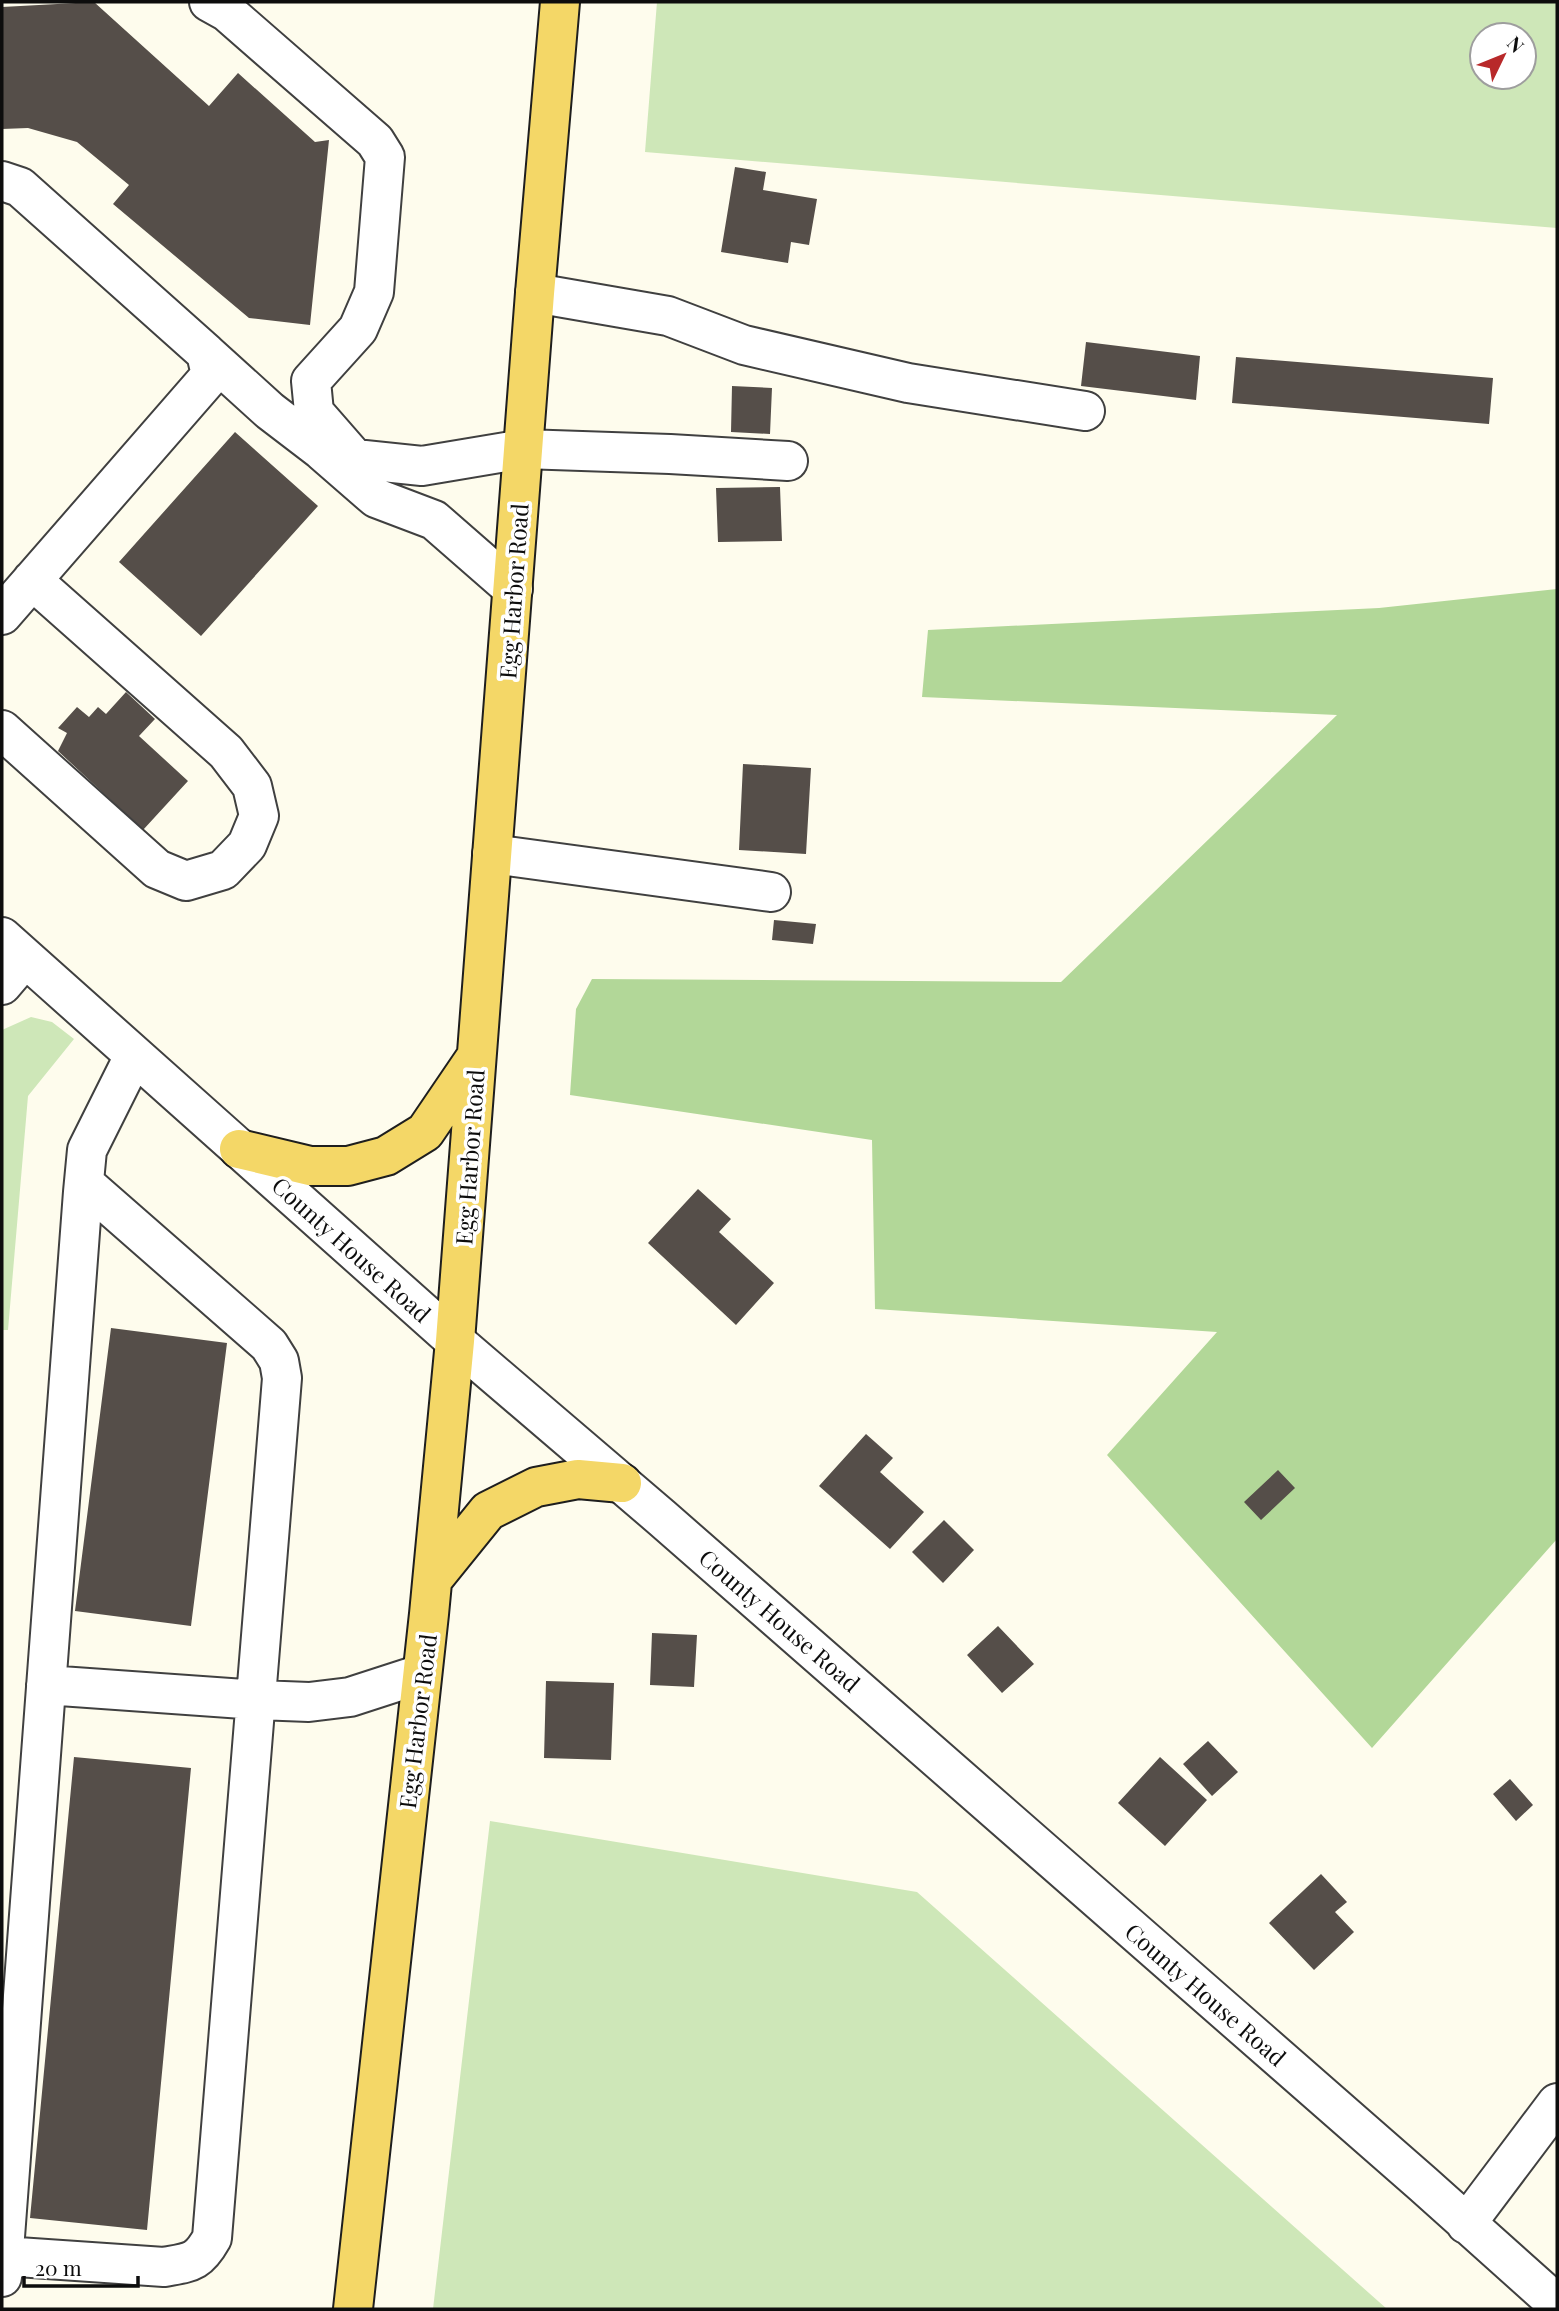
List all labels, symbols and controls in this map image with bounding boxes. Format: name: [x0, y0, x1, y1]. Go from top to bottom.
north arrow: [1468, 21, 1538, 91]
text: N: [1502, 30, 1531, 58]
street label: Egg Harbor Road: [491, 502, 535, 680]
street label: Egg Harbor Road: [447, 1068, 491, 1246]
street label: County House Road: [266, 1169, 438, 1329]
street label: County House Road: [693, 1542, 867, 1698]
street label: Egg Harbor Road: [391, 1632, 443, 1810]
street label: County House Road: [1119, 1916, 1293, 2072]
scale bar: [24, 2244, 138, 2288]
text: 20 m: [35, 2253, 82, 2281]

